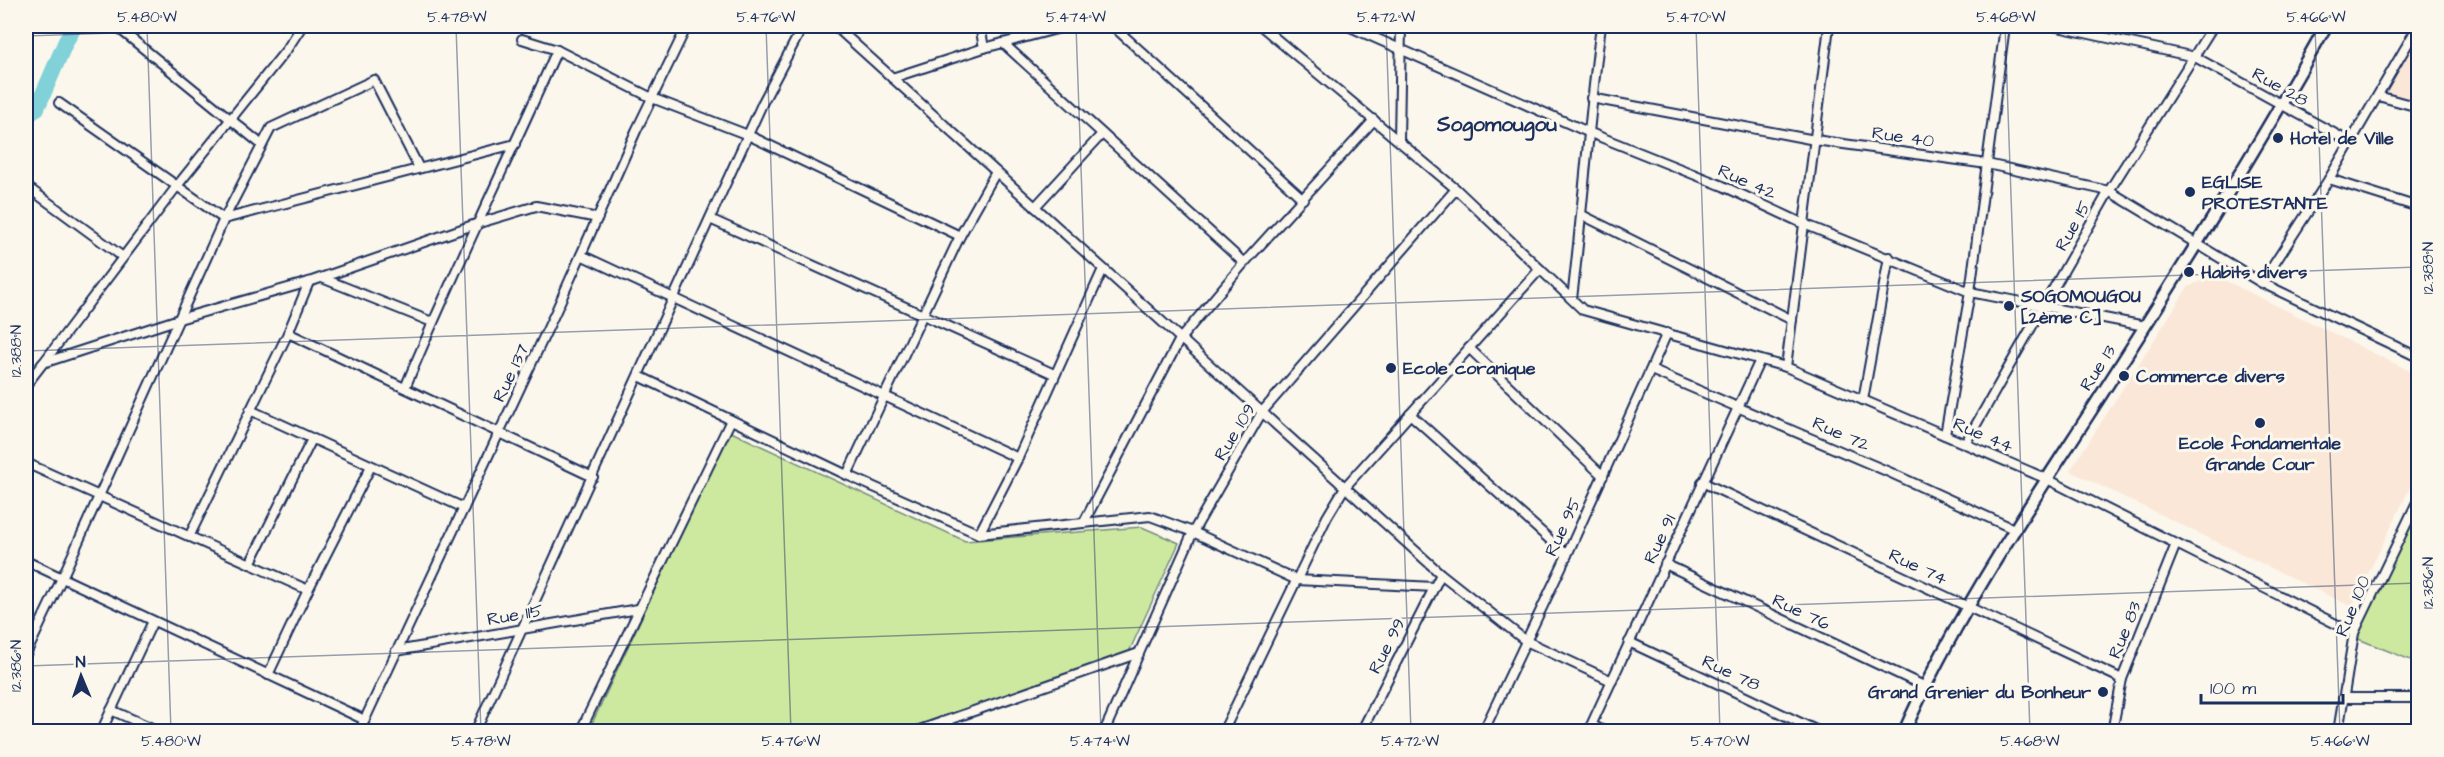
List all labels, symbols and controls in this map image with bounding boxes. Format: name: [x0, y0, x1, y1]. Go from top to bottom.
text: 5.480°W: [117, 7, 177, 28]
text: 5.478°W: [427, 7, 487, 28]
text: 5.476°W: [737, 7, 795, 28]
text: 5.474°W: [1046, 7, 1106, 28]
text: 5.472°W: [1357, 7, 1415, 28]
text: 5.470°W: [1666, 7, 1726, 28]
text: 5.468°W: [1976, 7, 2036, 28]
text: 5.466°W: [2286, 7, 2346, 28]
street label: Rue 28: [2247, 61, 2313, 113]
district label: Sogomougou: [1436, 110, 1557, 141]
street label: Rue 40: [1870, 120, 1936, 154]
place label: Hotel de Ville: [2290, 126, 2394, 151]
marker: Hotel de Ville: [2271, 131, 2285, 145]
street label: Rue 42: [1714, 158, 1781, 206]
place label: EGLISE PROTESTANTE: [2202, 170, 2328, 216]
marker: EGLISE PROTESTANTE: [2183, 185, 2197, 199]
street label: Rue 15: [2049, 196, 2097, 256]
text: 12.388°N: [2418, 242, 2439, 294]
place label: Habits divers: [2201, 260, 2307, 285]
marker: Habits divers: [2182, 265, 2196, 279]
place label: SOGOMOUGOU [2ème C]: [2020, 284, 2141, 330]
marker: SOGOMOUGOU [2ème C]: [2002, 299, 2016, 313]
text: 12.388°N: [6, 325, 27, 377]
street label: Rue 137: [487, 340, 535, 406]
street label: Rue 13: [2074, 340, 2122, 396]
place label: Ecole coranique: [1403, 356, 1536, 381]
marker: Ecole coranique: [1384, 361, 1398, 375]
place label: Commerce divers: [2136, 364, 2285, 389]
marker: Commerce divers: [2117, 369, 2131, 383]
street label: Rue 109: [1208, 399, 1262, 465]
street label: Rue 72: [1808, 410, 1874, 458]
street label: Rue 44: [1949, 411, 2017, 459]
marker: Ecole fondamentale Grande Cour: [2253, 416, 2267, 430]
place label: Ecole fondamentale Grande Cour: [2179, 431, 2341, 477]
street label: Rue 95: [1539, 493, 1588, 560]
street label: Rue 91: [1638, 510, 1682, 568]
street label: Rue 74: [1885, 543, 1951, 591]
text: 12.386°N: [2418, 557, 2439, 609]
street label: Rue 100: [2329, 572, 2377, 640]
street label: Rue 76: [1768, 588, 1834, 636]
street label: Rue 115: [485, 598, 545, 632]
street label: Rue 83: [2102, 598, 2148, 662]
street label: Rue 99: [1362, 614, 1412, 678]
text: 12.386°N: [6, 640, 27, 692]
north arrow: [51, 646, 111, 706]
street label: Rue 78: [1698, 649, 1765, 697]
text: N: [75, 651, 86, 673]
scale bar: [2201, 667, 2344, 705]
text: 100 m: [2210, 676, 2256, 701]
place label: Grand Grenier du Bonheur: [1868, 680, 2091, 705]
marker: Grand Grenier du Bonheur: [2096, 685, 2110, 699]
text: 5.480°W: [141, 731, 201, 752]
text: 5.478°W: [451, 731, 511, 752]
text: 5.476°W: [762, 731, 820, 752]
text: 5.474°W: [1070, 731, 1130, 752]
text: 5.472°W: [1381, 731, 1439, 752]
text: 5.470°W: [1690, 731, 1750, 752]
text: 5.468°W: [2000, 731, 2060, 752]
text: 5.466°W: [2310, 731, 2370, 752]

